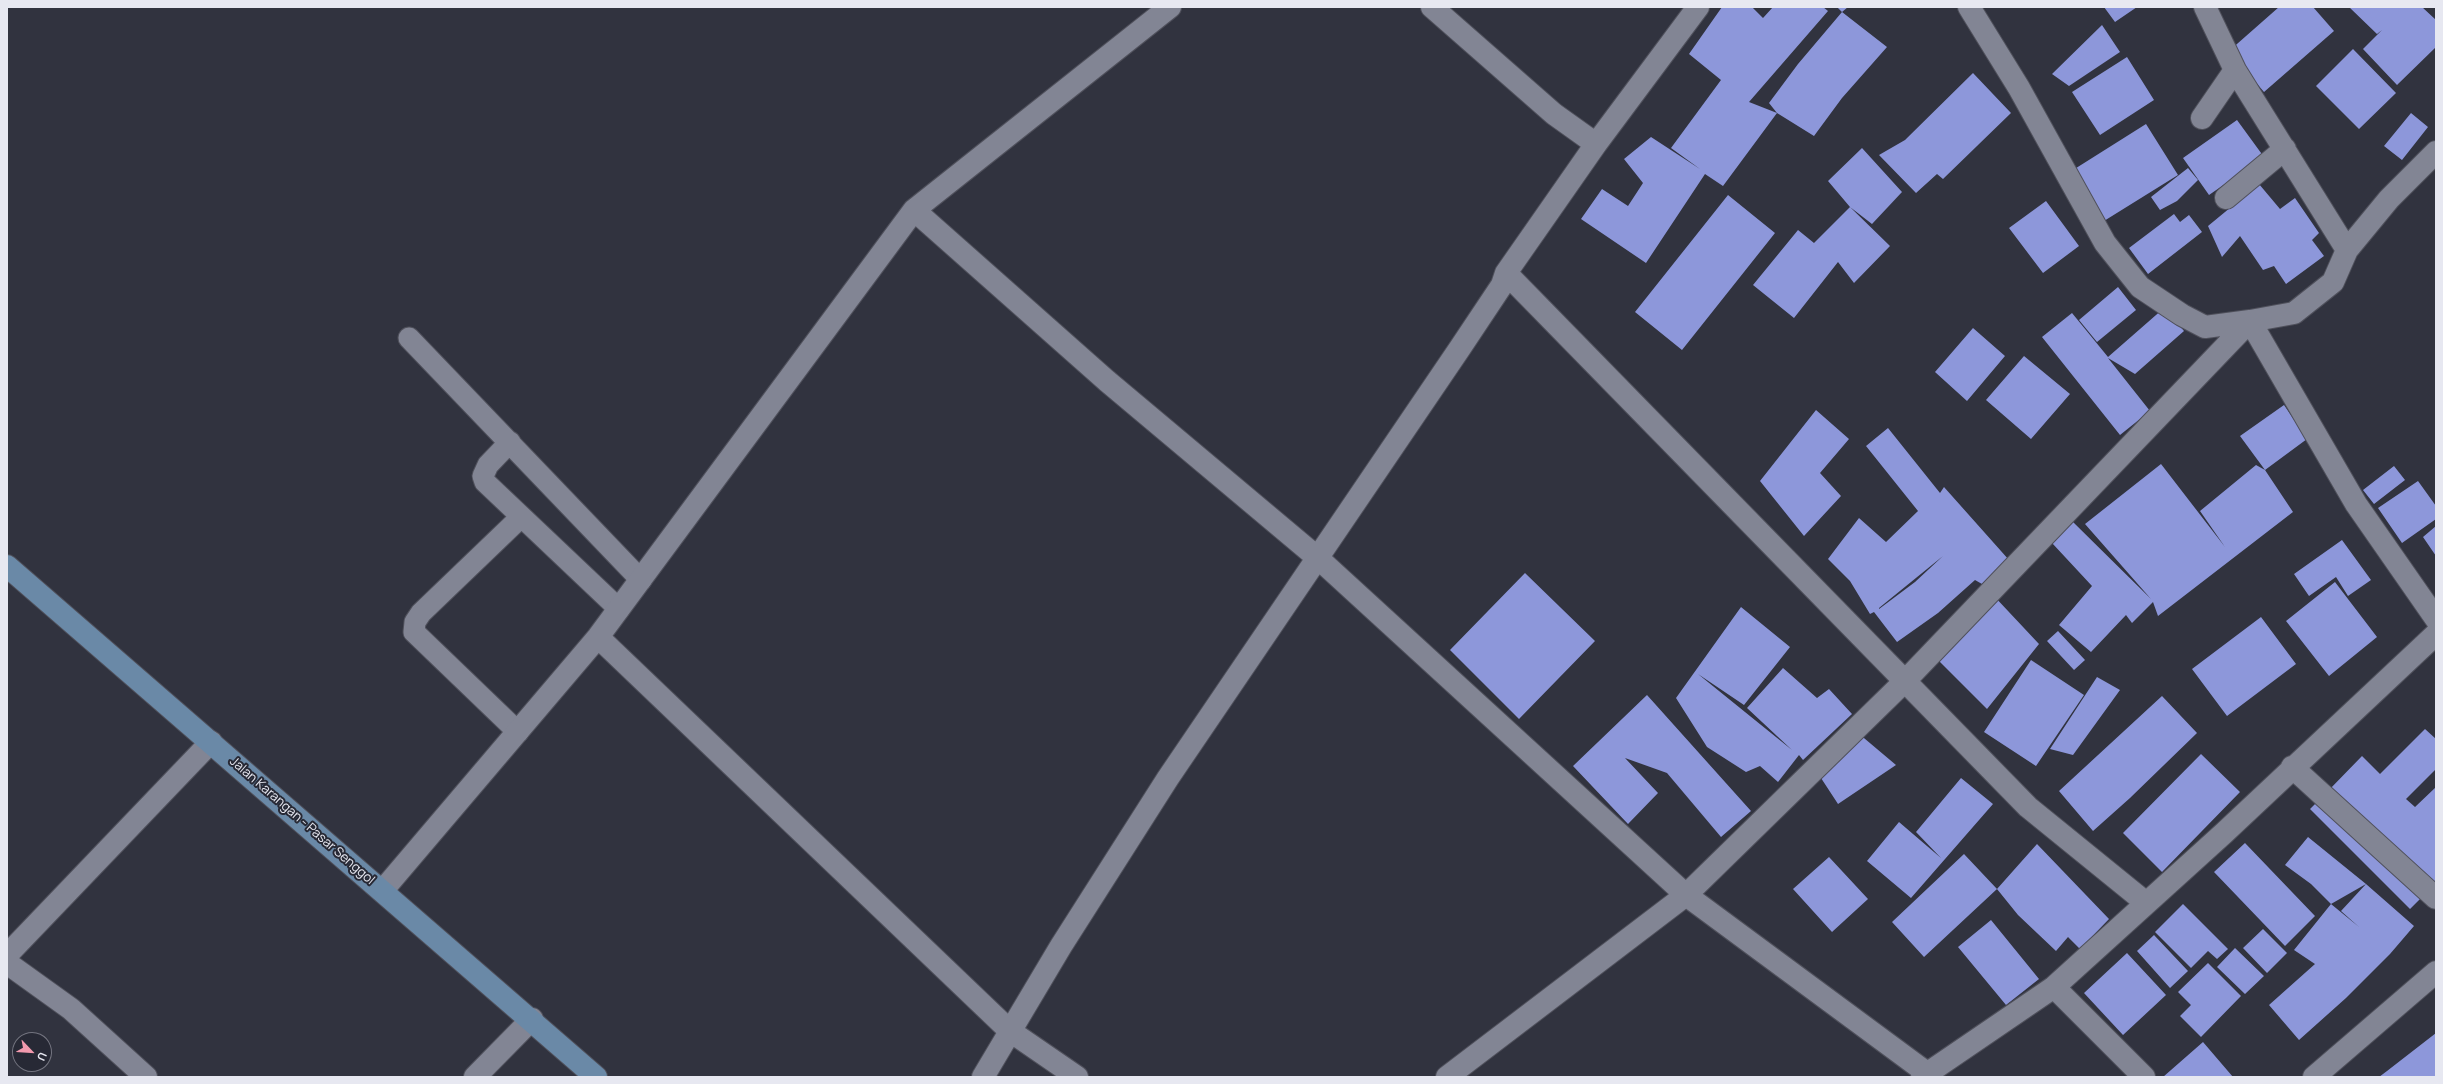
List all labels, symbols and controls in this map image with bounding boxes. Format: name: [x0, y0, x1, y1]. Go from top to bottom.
street label: Jalan Karangan - Pasar Senggol: [226, 754, 378, 888]
north arrow: [12, 1032, 52, 1072]
text: U: [34, 1050, 51, 1064]

